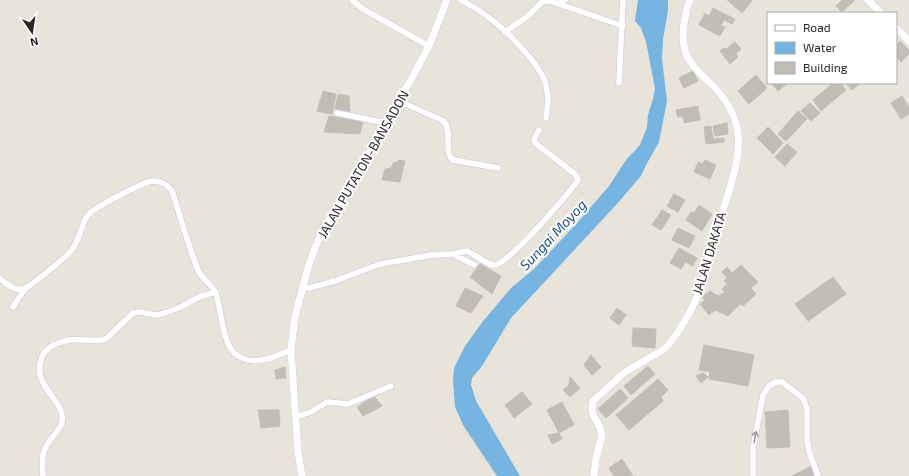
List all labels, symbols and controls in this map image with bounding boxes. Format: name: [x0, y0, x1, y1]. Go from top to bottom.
north arrow: [12, 12, 52, 52]
legend: [767, 12, 897, 84]
text: Road: [803, 20, 831, 34]
text: N: [29, 35, 40, 49]
text: Water: [803, 40, 837, 54]
text: Building: [803, 60, 848, 74]
street label: JALAN PUTATON-BANSADON: [314, 87, 412, 241]
water label: Sungai Moyog: [516, 196, 590, 273]
street label: JALAN DAKATA: [689, 210, 729, 296]
one-way arrow: [751, 431, 759, 444]

